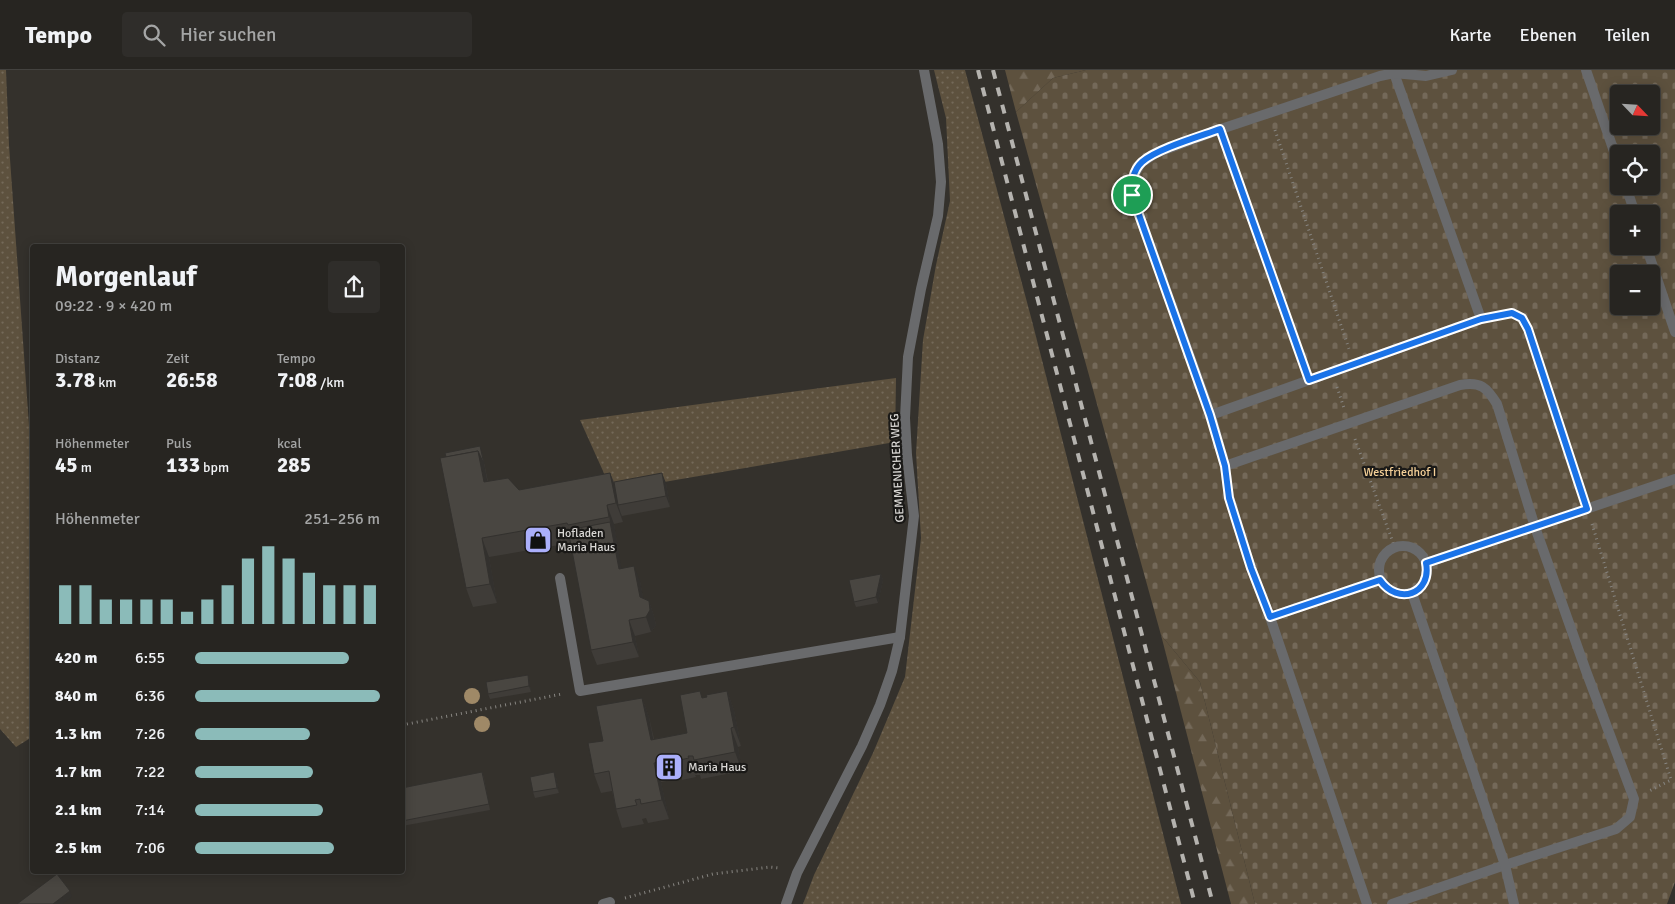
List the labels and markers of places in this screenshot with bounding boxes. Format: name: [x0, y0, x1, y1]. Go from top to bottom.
pin: [1111, 174, 1153, 216]
shop icon: Hofladen Maria Haus: [523, 525, 553, 555]
place label: Hofladen Maria Haus: [557, 526, 615, 555]
building icon: Maria Haus: [654, 752, 684, 782]
place label: Maria Haus: [688, 760, 746, 775]

